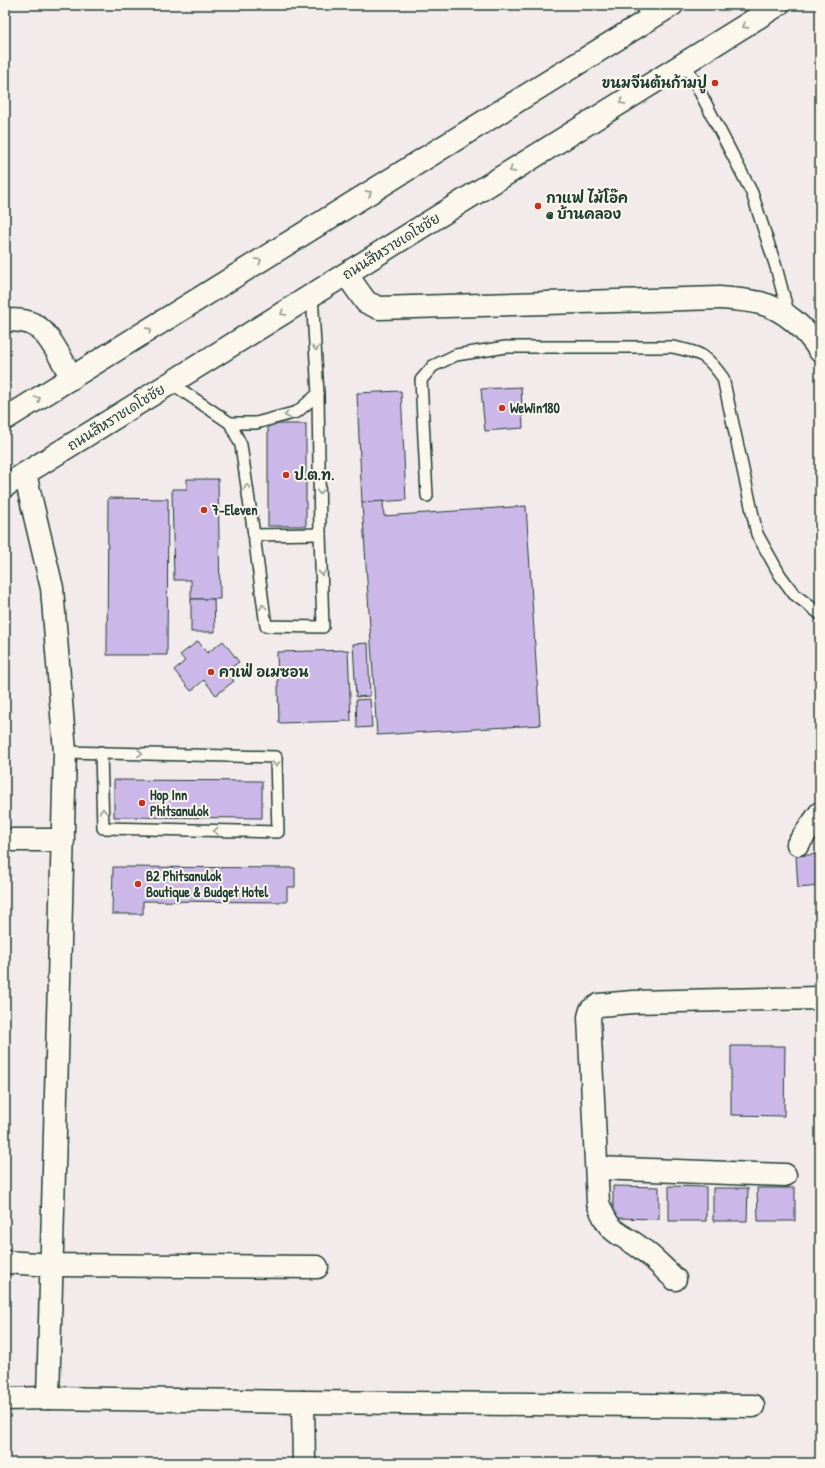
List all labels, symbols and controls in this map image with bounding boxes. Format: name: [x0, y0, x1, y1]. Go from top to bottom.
one-way arrow: [742, 21, 749, 28]
place label: ขนมจีนต้นก้ามปู: [602, 73, 707, 94]
marker: ขนมจีนต้นก้ามปู: [710, 78, 720, 88]
one-way arrow: [620, 97, 627, 104]
one-way arrow: [509, 166, 516, 173]
place label: กาแฟ ไม้โอ๊ค @ บ้านคลอง: [546, 188, 628, 223]
one-way arrow: [365, 190, 372, 197]
marker: กาแฟ ไม้โอ๊ค @ บ้านคลอง: [533, 201, 543, 211]
street label: ถนนสีหราชเดโชชัย: [338, 208, 443, 283]
one-way arrow: [255, 259, 262, 266]
one-way arrow: [280, 308, 287, 316]
one-way arrow: [145, 327, 152, 335]
one-way arrow: [312, 345, 321, 351]
street label: ถนนสีหราชเดโชชัย: [63, 379, 168, 454]
one-way arrow: [34, 396, 41, 403]
place label: WeWin180: [510, 398, 560, 417]
marker: WeWin180: [497, 403, 507, 413]
one-way arrow: [284, 410, 291, 419]
place label: ป.ต.ท.: [294, 465, 334, 484]
marker: ป.ต.ท.: [281, 470, 291, 480]
one-way arrow: [243, 484, 252, 490]
one-way arrow: [316, 489, 324, 495]
place label: 7-Eleven: [211, 500, 258, 519]
marker: 7-Eleven: [199, 505, 209, 515]
one-way arrow: [317, 570, 326, 576]
one-way arrow: [259, 604, 268, 610]
place label: คาเฟ่ อเมซอน: [219, 662, 309, 681]
marker: คาเฟ่ อเมซอน: [206, 667, 216, 677]
one-way arrow: [137, 749, 143, 757]
one-way arrow: [272, 761, 281, 767]
place label: Hop Inn Phitsanulok: [150, 785, 209, 820]
marker: Hop Inn Phitsanulok: [137, 798, 147, 808]
one-way arrow: [99, 808, 107, 814]
one-way arrow: [213, 827, 219, 835]
place label: B2 Phitsanulok Boutique & Budget Hotel: [146, 866, 268, 903]
marker: B2 Phitsanulok Boutique & Budget Hotel: [133, 879, 143, 889]

